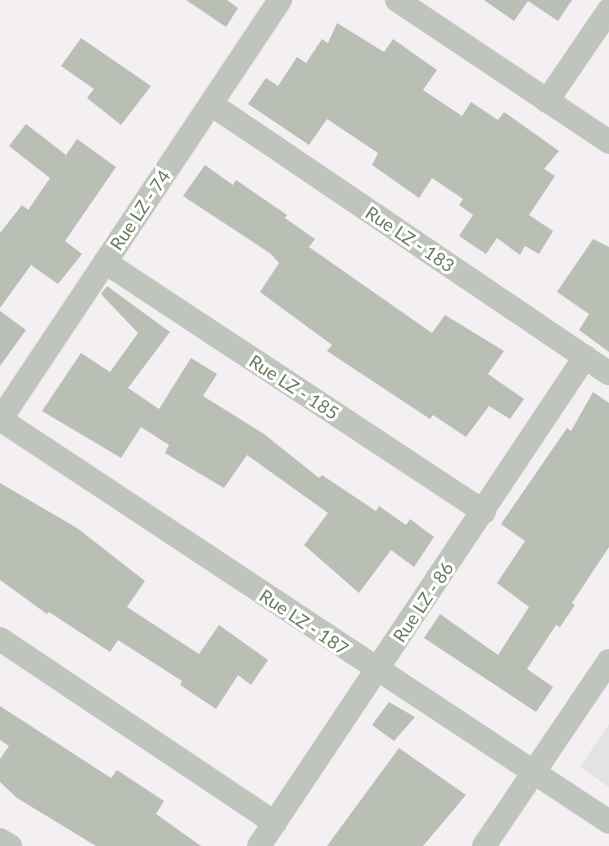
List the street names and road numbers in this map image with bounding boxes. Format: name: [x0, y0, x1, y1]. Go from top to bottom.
street label: Rue LZ - 74: [105, 166, 175, 254]
street label: Rue LZ - 183: [362, 201, 458, 277]
street label: Rue LZ - 185: [245, 350, 343, 424]
street label: Rue LZ - 86: [388, 558, 458, 646]
street label: Rue LZ - 187: [256, 584, 352, 660]

